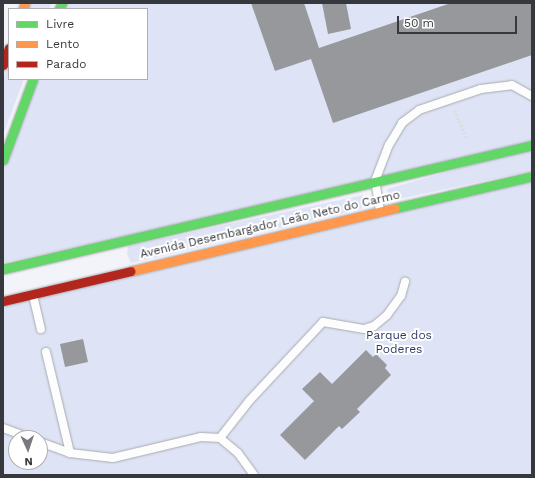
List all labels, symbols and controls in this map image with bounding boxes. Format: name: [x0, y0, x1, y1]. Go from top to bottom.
legend: [8, 8, 148, 80]
scale bar: [399, 8, 519, 34]
text: 50 m: [404, 16, 434, 30]
text: Livre: [46, 17, 74, 31]
text: Lento: [46, 37, 80, 51]
text: Parado: [46, 57, 86, 71]
street label: Avenida Desembargador Leão Neto do Carmo: [138, 188, 402, 262]
park label: Parque dos Poderes: [366, 329, 432, 357]
north arrow: [8, 430, 48, 470]
text: N: [24, 455, 33, 468]

